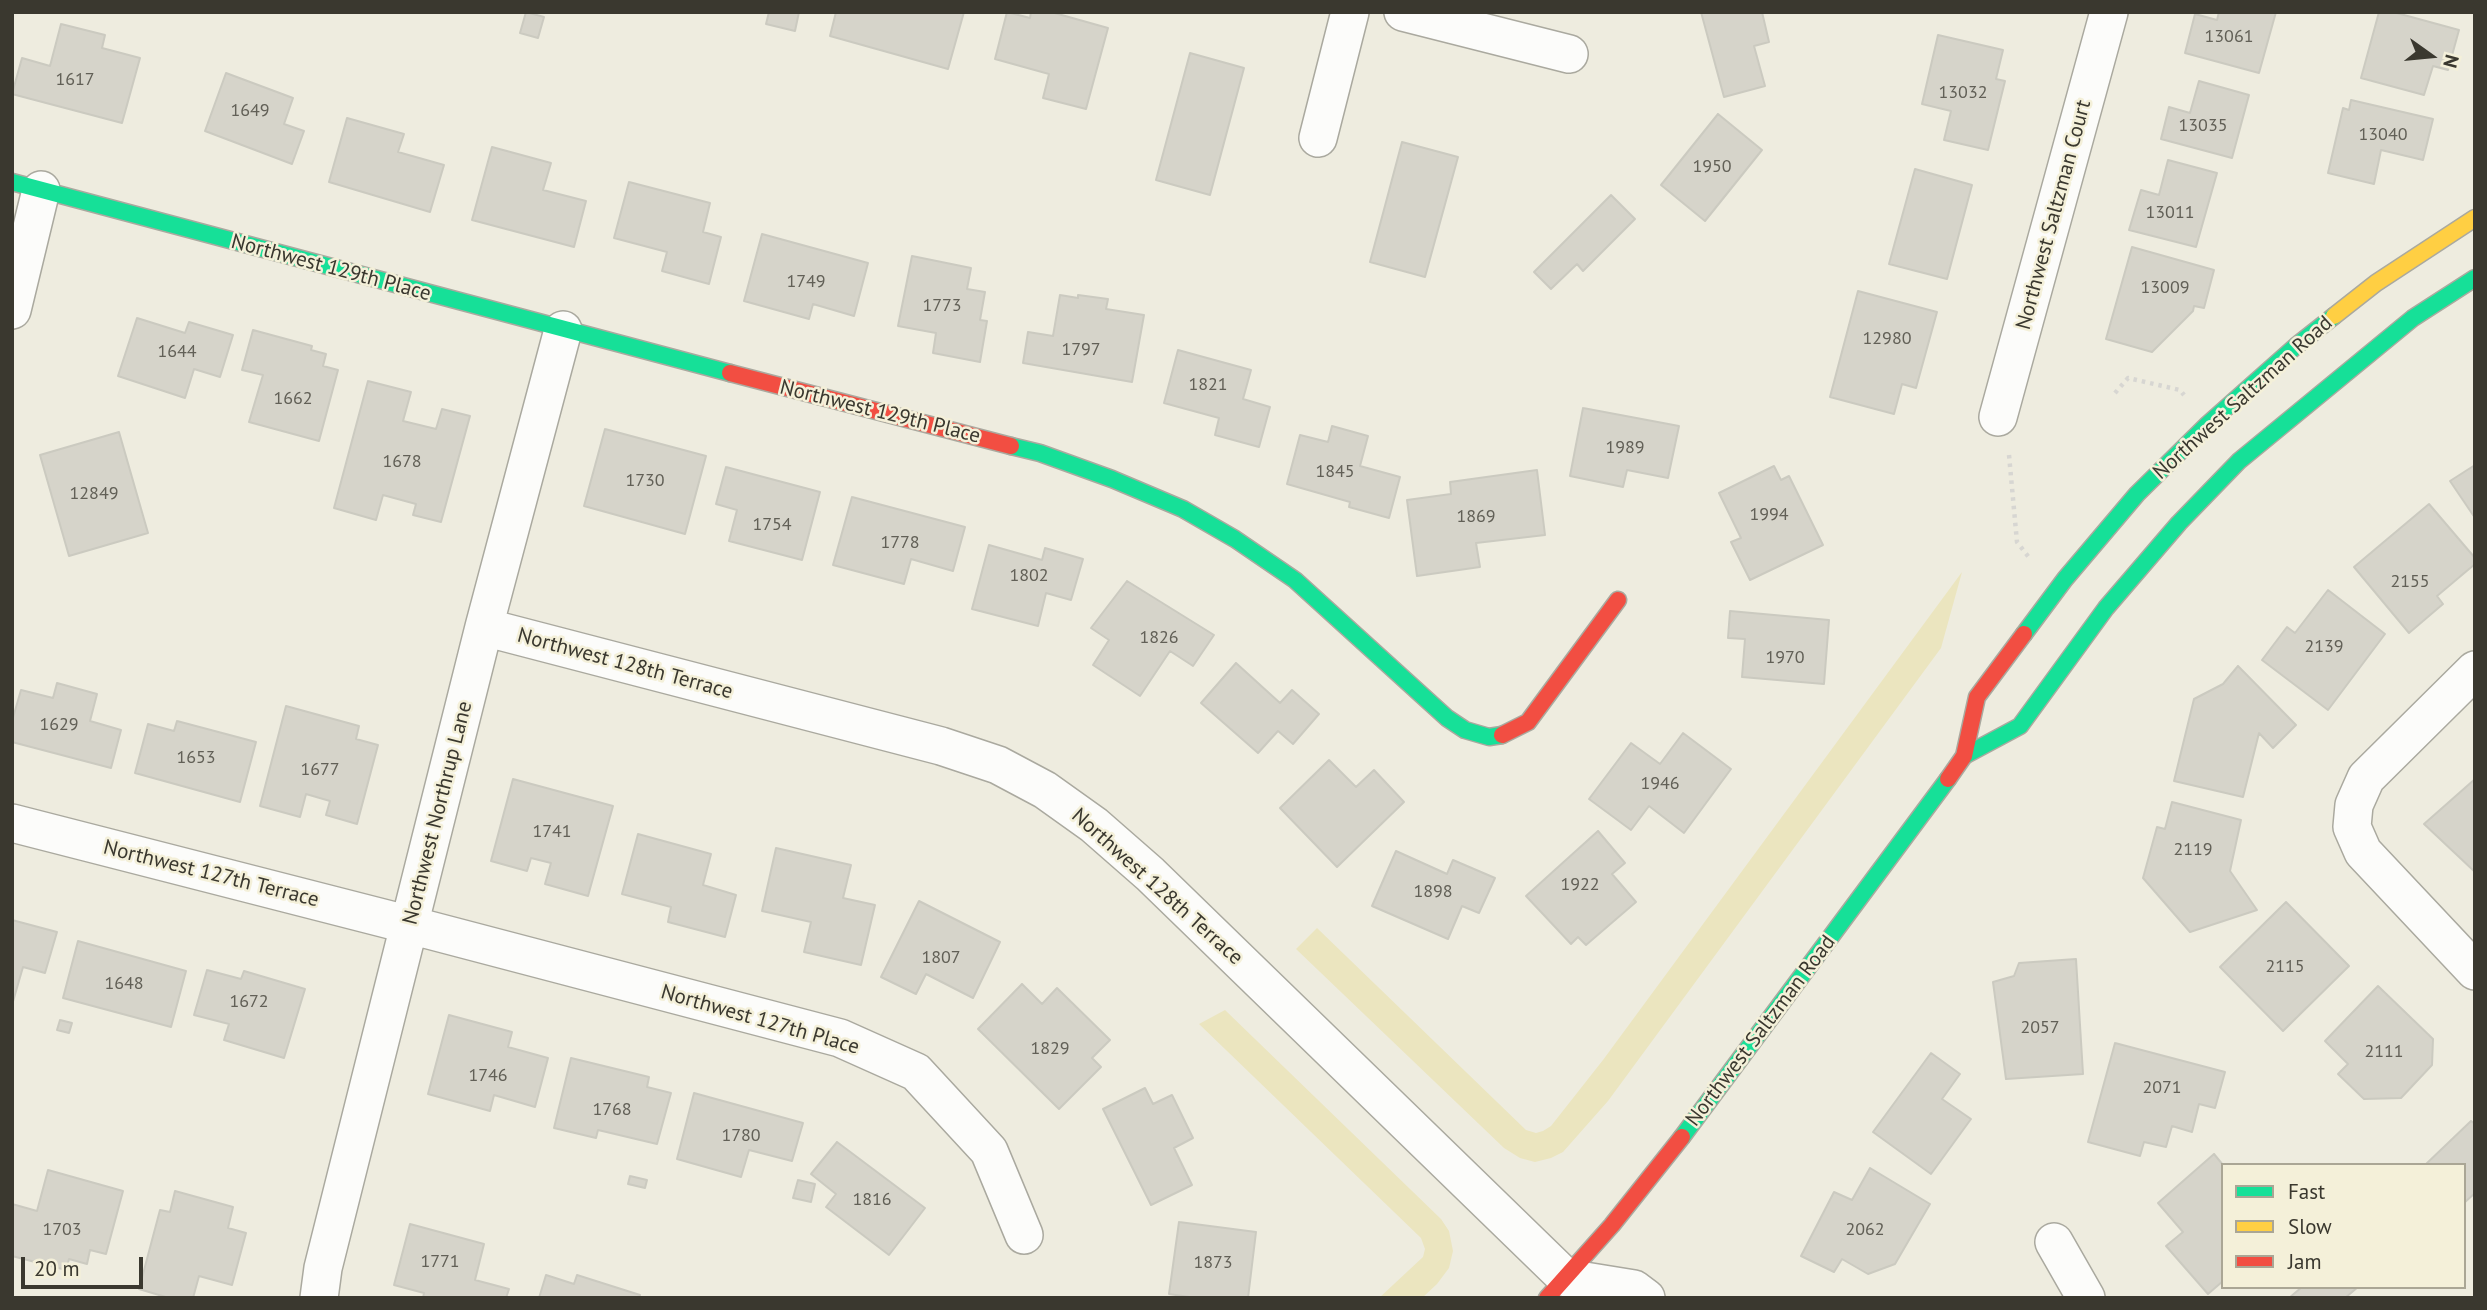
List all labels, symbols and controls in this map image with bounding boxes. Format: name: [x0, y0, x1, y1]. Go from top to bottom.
north arrow: [2396, 21, 2466, 91]
house number: 13061: [2204, 26, 2254, 48]
text: N: [2438, 52, 2464, 71]
house number: 1617: [55, 69, 95, 91]
house number: 13032: [1938, 82, 1988, 104]
street label: Northwest Saltzman Court: [2011, 97, 2097, 333]
house number: 1649: [230, 100, 270, 122]
house number: 13035: [2178, 115, 2228, 137]
house number: 13040: [2358, 124, 2408, 146]
house number: 1950: [1692, 156, 1732, 178]
house number: 13011: [2145, 202, 2195, 224]
street label: Northwest 129th Place: [228, 229, 434, 307]
house number: 1749: [786, 271, 826, 293]
house number: 13009: [2140, 277, 2190, 299]
house number: 1773: [922, 295, 962, 317]
street label: Northwest Saltzman Road: [2148, 311, 2338, 485]
house number: 12980: [1862, 328, 1912, 350]
house number: 1797: [1061, 339, 1101, 361]
house number: 1644: [157, 341, 197, 363]
house number: 1821: [1188, 374, 1228, 396]
street label: Northwest 129th Place: [777, 375, 983, 449]
house number: 1662: [273, 388, 313, 410]
house number: 1989: [1605, 437, 1645, 459]
house number: 1678: [382, 451, 422, 473]
house number: 1845: [1315, 461, 1355, 483]
house number: 1730: [625, 470, 665, 492]
house number: 12849: [69, 483, 119, 505]
house number: 1994: [1749, 504, 1789, 526]
house number: 1869: [1456, 506, 1496, 528]
house number: 1754: [752, 514, 792, 536]
house number: 1778: [880, 532, 920, 554]
house number: 1802: [1009, 565, 1049, 587]
house number: 2155: [2390, 571, 2430, 593]
street label: Northwest 128th Terrace: [515, 623, 735, 705]
house number: 1826: [1139, 627, 1179, 649]
house number: 2139: [2304, 636, 2344, 658]
house number: 1970: [1765, 647, 1805, 669]
street label: Northwest Northrup Lane: [398, 699, 478, 927]
house number: 1629: [39, 714, 79, 736]
house number: 1653: [176, 747, 216, 769]
house number: 1677: [300, 759, 340, 781]
house number: 1946: [1640, 773, 1680, 795]
street label: Northwest 128th Terrace: [1066, 803, 1248, 971]
house number: 1741: [532, 821, 572, 843]
street label: Northwest 127th Terrace: [101, 835, 321, 913]
house number: 2119: [2173, 839, 2213, 861]
house number: 1922: [1560, 874, 1600, 896]
house number: 1898: [1413, 881, 1453, 903]
street label: Northwest Saltzman Road: [1681, 931, 1841, 1131]
house number: 1807: [921, 947, 961, 969]
house number: 2115: [2265, 956, 2305, 978]
house number: 1648: [104, 973, 144, 995]
street label: Northwest 127th Place: [658, 980, 862, 1060]
house number: 1672: [229, 991, 269, 1013]
house number: 2057: [2020, 1017, 2060, 1039]
house number: 1829: [1030, 1038, 1070, 1060]
house number: 2111: [2364, 1041, 2404, 1063]
house number: 1746: [468, 1065, 508, 1087]
house number: 2071: [2142, 1077, 2182, 1099]
house number: 1768: [592, 1099, 632, 1121]
house number: 1780: [721, 1125, 761, 1147]
legend: [2221, 1163, 2466, 1289]
text: Fast: [2288, 1178, 2325, 1205]
house number: 1816: [852, 1189, 892, 1211]
text: Slow: [2288, 1213, 2332, 1240]
house number: 1703: [42, 1219, 82, 1241]
house number: 2062: [1845, 1219, 1885, 1241]
scale bar: [24, 1244, 147, 1288]
text: Jam: [2288, 1248, 2322, 1275]
house number: 1771: [420, 1251, 460, 1273]
house number: 1873: [1193, 1252, 1233, 1274]
text: 20 m: [34, 1255, 80, 1282]

